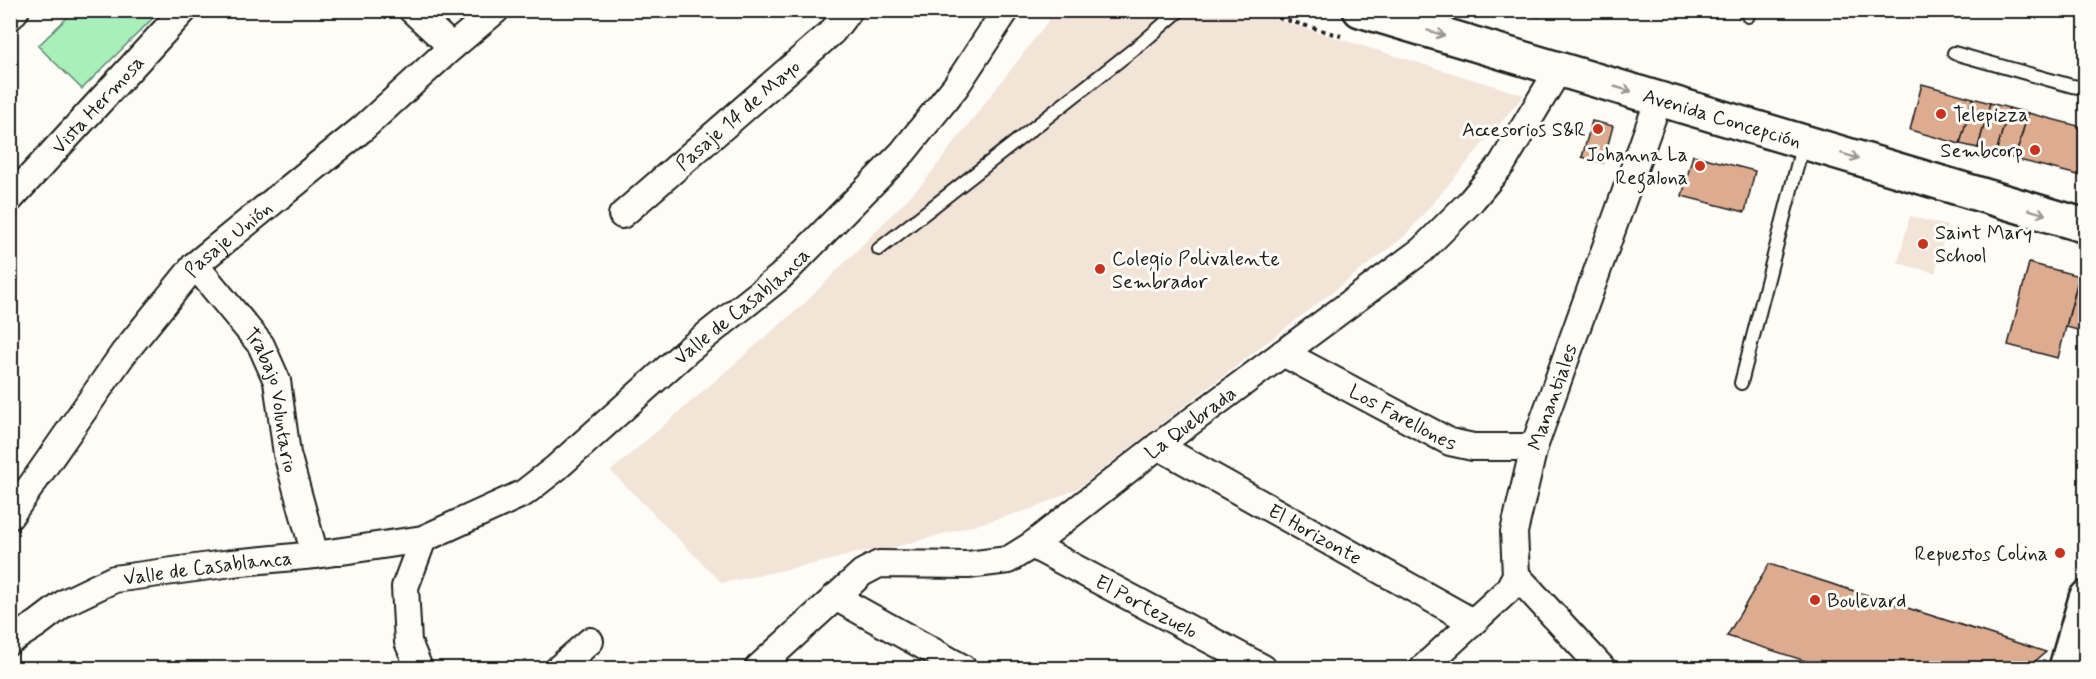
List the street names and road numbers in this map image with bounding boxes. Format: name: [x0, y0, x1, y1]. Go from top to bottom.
street label: Vista Hermosa: [46, 50, 151, 160]
street label: Pasaje 14 de Mayo: [670, 54, 806, 177]
street label: Avenida Concepción: [1639, 83, 1804, 156]
street label: Pasaje Unión: [178, 195, 279, 283]
street label: Valle de Casablanca: [668, 242, 816, 372]
street label: Trabajo Voluntario: [237, 323, 304, 476]
street label: Manantiales: [1522, 340, 1585, 454]
street label: Los Farellones: [1344, 379, 1458, 458]
street label: La Quebrada: [1140, 380, 1242, 466]
street label: El Horizonte: [1263, 498, 1366, 572]
street label: Valle de Casablanca: [122, 545, 294, 593]
street label: El Portezuelo: [1090, 569, 1202, 646]

